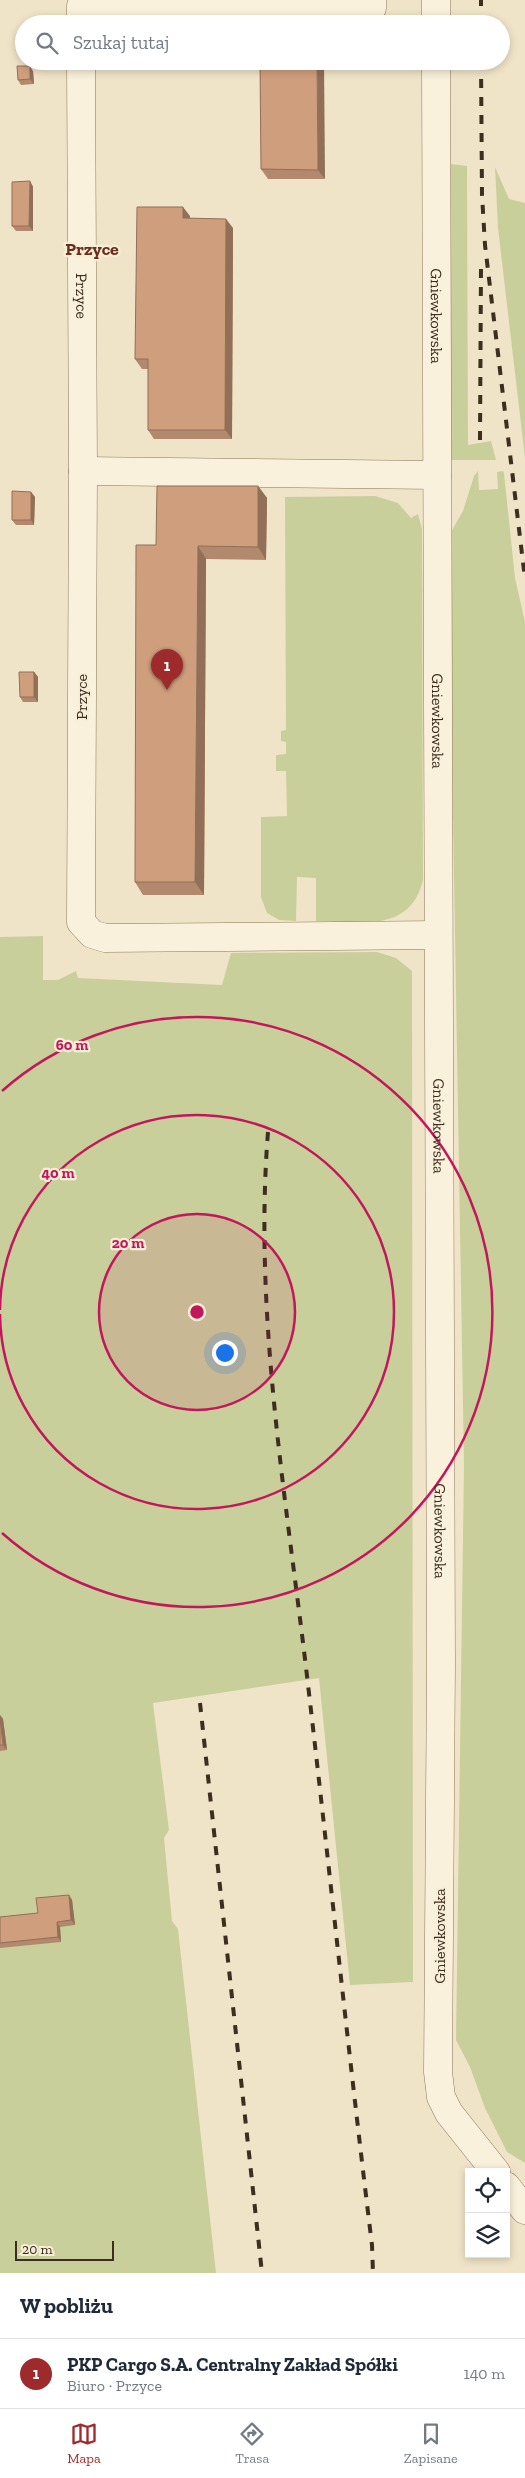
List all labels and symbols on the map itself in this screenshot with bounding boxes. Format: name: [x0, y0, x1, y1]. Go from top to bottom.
district label: Przyce: [65, 238, 119, 260]
street label: Gniewkowska: [427, 268, 446, 364]
street label: Przyce: [73, 273, 92, 319]
pin: 1: [151, 649, 183, 690]
street label: Gniewkowska: [428, 673, 448, 769]
street label: Przyce: [72, 674, 91, 720]
text: 60 m: [56, 1036, 88, 1054]
street label: Gniewkowska: [430, 1078, 449, 1174]
text: 40 m: [41, 1164, 75, 1182]
text: 20 m: [112, 1234, 144, 1252]
centre of rings: [188, 1303, 206, 1321]
your location: [212, 1340, 238, 1366]
street label: Gniewkowska: [431, 1483, 450, 1579]
street label: Gniewkowska: [430, 1888, 449, 1984]
scale bar: [15, 2238, 114, 2261]

